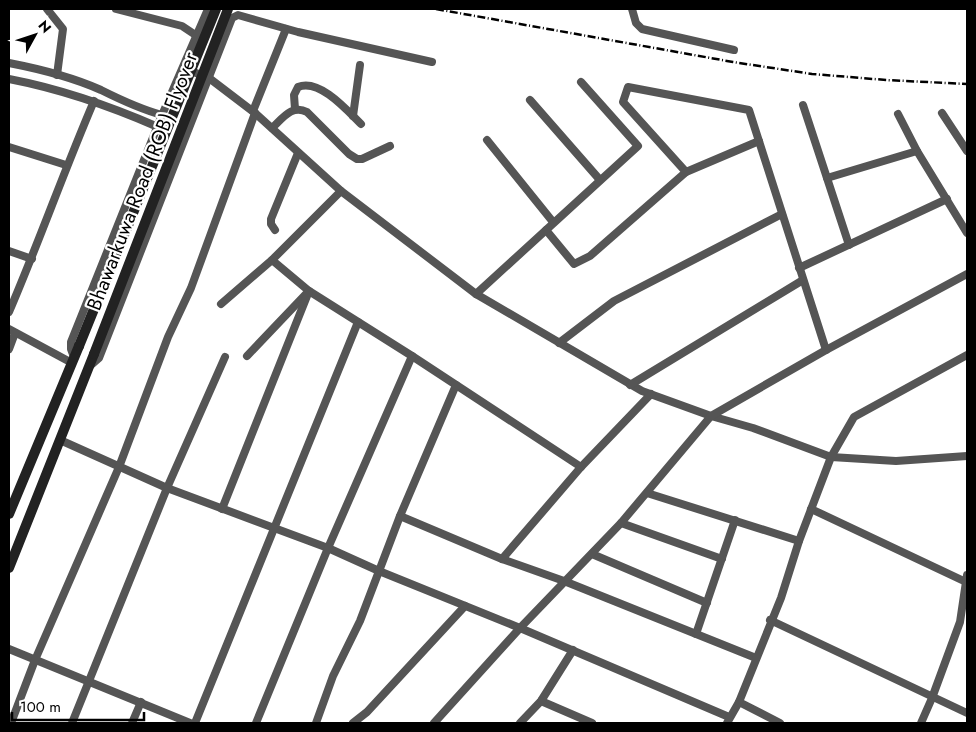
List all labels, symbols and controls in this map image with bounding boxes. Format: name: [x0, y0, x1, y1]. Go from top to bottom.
north arrow: [10, 10, 60, 60]
text: N: [34, 16, 56, 37]
street label: Bhawarkuwa Road (ROB) Flyover: [80, 48, 205, 315]
scale bar: [12, 690, 145, 722]
text: 100 m: [20, 696, 61, 718]

